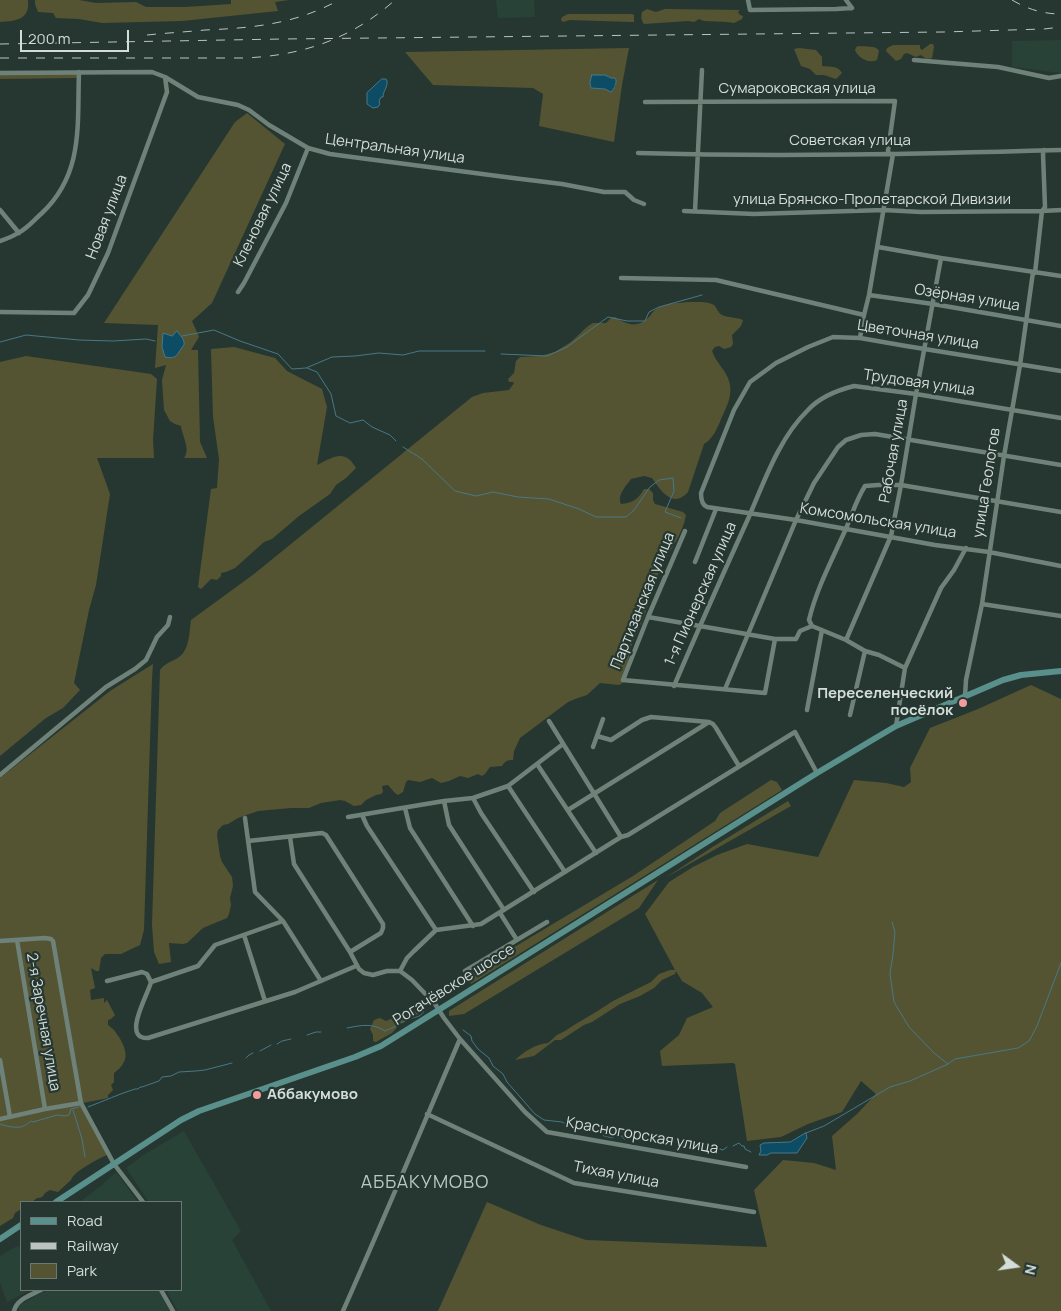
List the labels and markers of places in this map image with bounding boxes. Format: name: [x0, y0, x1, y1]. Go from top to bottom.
place label: Переселенческий посёлок: [817, 685, 953, 720]
marker: Переселенческий посёлок: [957, 697, 969, 709]
place label: Аббакумово: [267, 1086, 358, 1104]
marker: Аббакумово: [251, 1089, 263, 1101]

